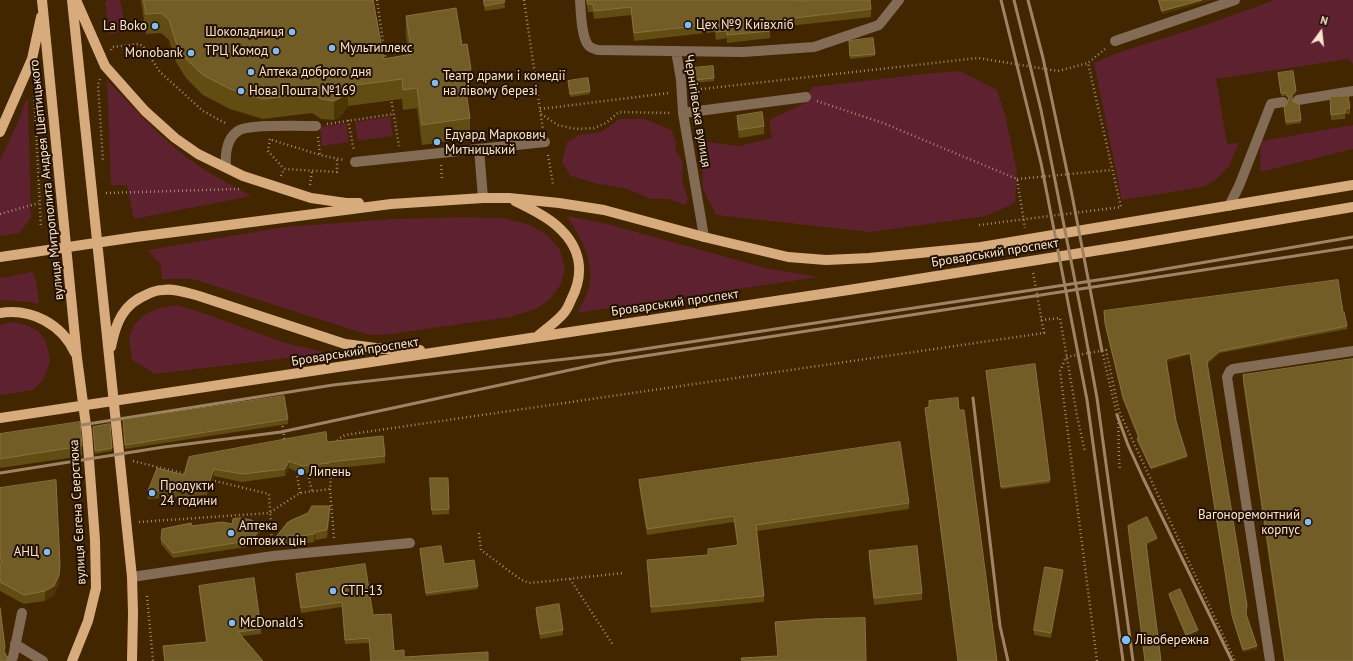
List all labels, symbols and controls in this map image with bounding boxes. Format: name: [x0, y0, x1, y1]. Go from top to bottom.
north arrow: [1301, 12, 1341, 52]
text: N: [1319, 13, 1329, 28]
place label: Цех №9 Київхліб: [696, 17, 794, 33]
place label: La Boko: [103, 18, 147, 34]
marker: Цех №9 Київхліб: [683, 20, 693, 30]
marker: La Boko: [150, 21, 160, 31]
place label: Шоколадниця: [205, 24, 284, 40]
marker: Шоколадниця: [287, 27, 297, 37]
place label: Мультиплекс: [340, 40, 413, 56]
place label: ТРЦ Комод: [205, 43, 268, 59]
marker: Мультиплекс: [327, 43, 337, 53]
place label: Monobank: [125, 45, 183, 61]
marker: ТРЦ Комод: [271, 46, 281, 56]
marker: Monobank: [186, 48, 196, 58]
street label: Чернігівська вулиця: [680, 53, 714, 169]
street label: вулиця Митрополита Андрея Шептицького: [27, 59, 67, 301]
place label: Аптека доброго дня: [259, 64, 371, 80]
marker: Аптека доброго дня: [246, 67, 256, 77]
place label: Театр драми і комедії на лівому березі: [443, 68, 566, 99]
marker: Театр драми і комедії на лівому березі: [430, 78, 440, 88]
place label: Нова Пошта №169: [249, 83, 356, 99]
marker: Нова Пошта №169: [236, 86, 246, 96]
place label: Едуард Маркович Митницький: [445, 127, 546, 158]
marker: Едуард Маркович Митницький: [432, 137, 442, 147]
street label: Броварський проспект: [930, 235, 1060, 271]
street label: Броварський проспект: [610, 286, 740, 320]
street label: Броварський проспект: [290, 334, 420, 370]
street label: вулиця Євгена Сверстюка: [66, 439, 90, 585]
place label: Липень: [309, 464, 351, 480]
marker: Липень: [296, 467, 306, 477]
place label: Продукти 24 години: [160, 478, 217, 509]
marker: Продукти 24 години: [147, 488, 157, 498]
place label: Вагоноремонтний корпус: [1198, 507, 1300, 538]
marker: Вагоноремонтний корпус: [1303, 517, 1313, 527]
place label: Аптека оптових цін: [239, 518, 306, 549]
marker: Аптека оптових цін: [226, 528, 236, 538]
place label: АНЦ: [14, 544, 39, 560]
marker: АНЦ: [42, 547, 52, 557]
place label: СТП-13: [341, 583, 383, 599]
marker: СТП-13: [328, 586, 338, 596]
place label: McDonald's: [240, 615, 303, 631]
marker: McDonald's: [227, 618, 237, 628]
place label: Лівобережна: [1135, 632, 1209, 648]
marker: Лівобережна: [1120, 634, 1132, 646]

